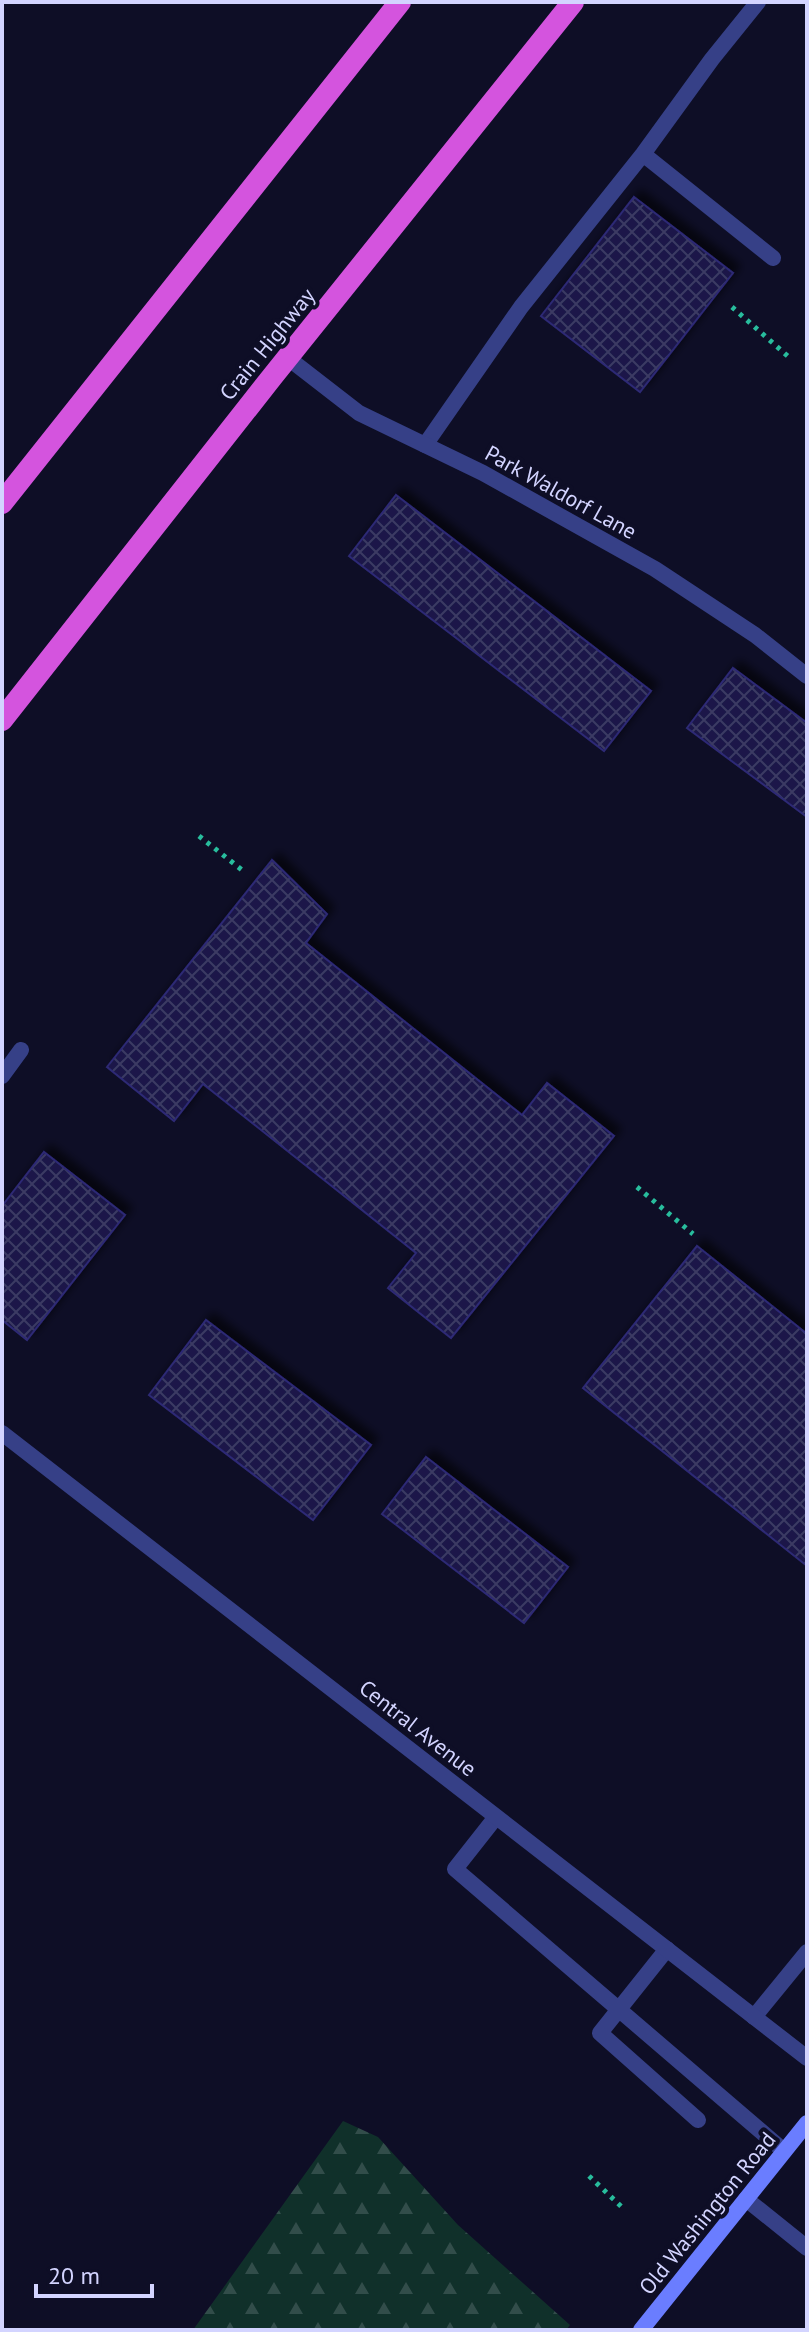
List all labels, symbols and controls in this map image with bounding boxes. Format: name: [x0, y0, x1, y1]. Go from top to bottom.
street label: Crain Highway: [213, 282, 321, 406]
street label: Park Waldorf Lane: [480, 439, 642, 545]
street label: Central Avenue: [354, 1674, 482, 1782]
street label: Old Washington Road: [633, 2126, 781, 2300]
scale bar: [36, 2248, 152, 2298]
text: 20 m: [48, 2260, 100, 2291]

